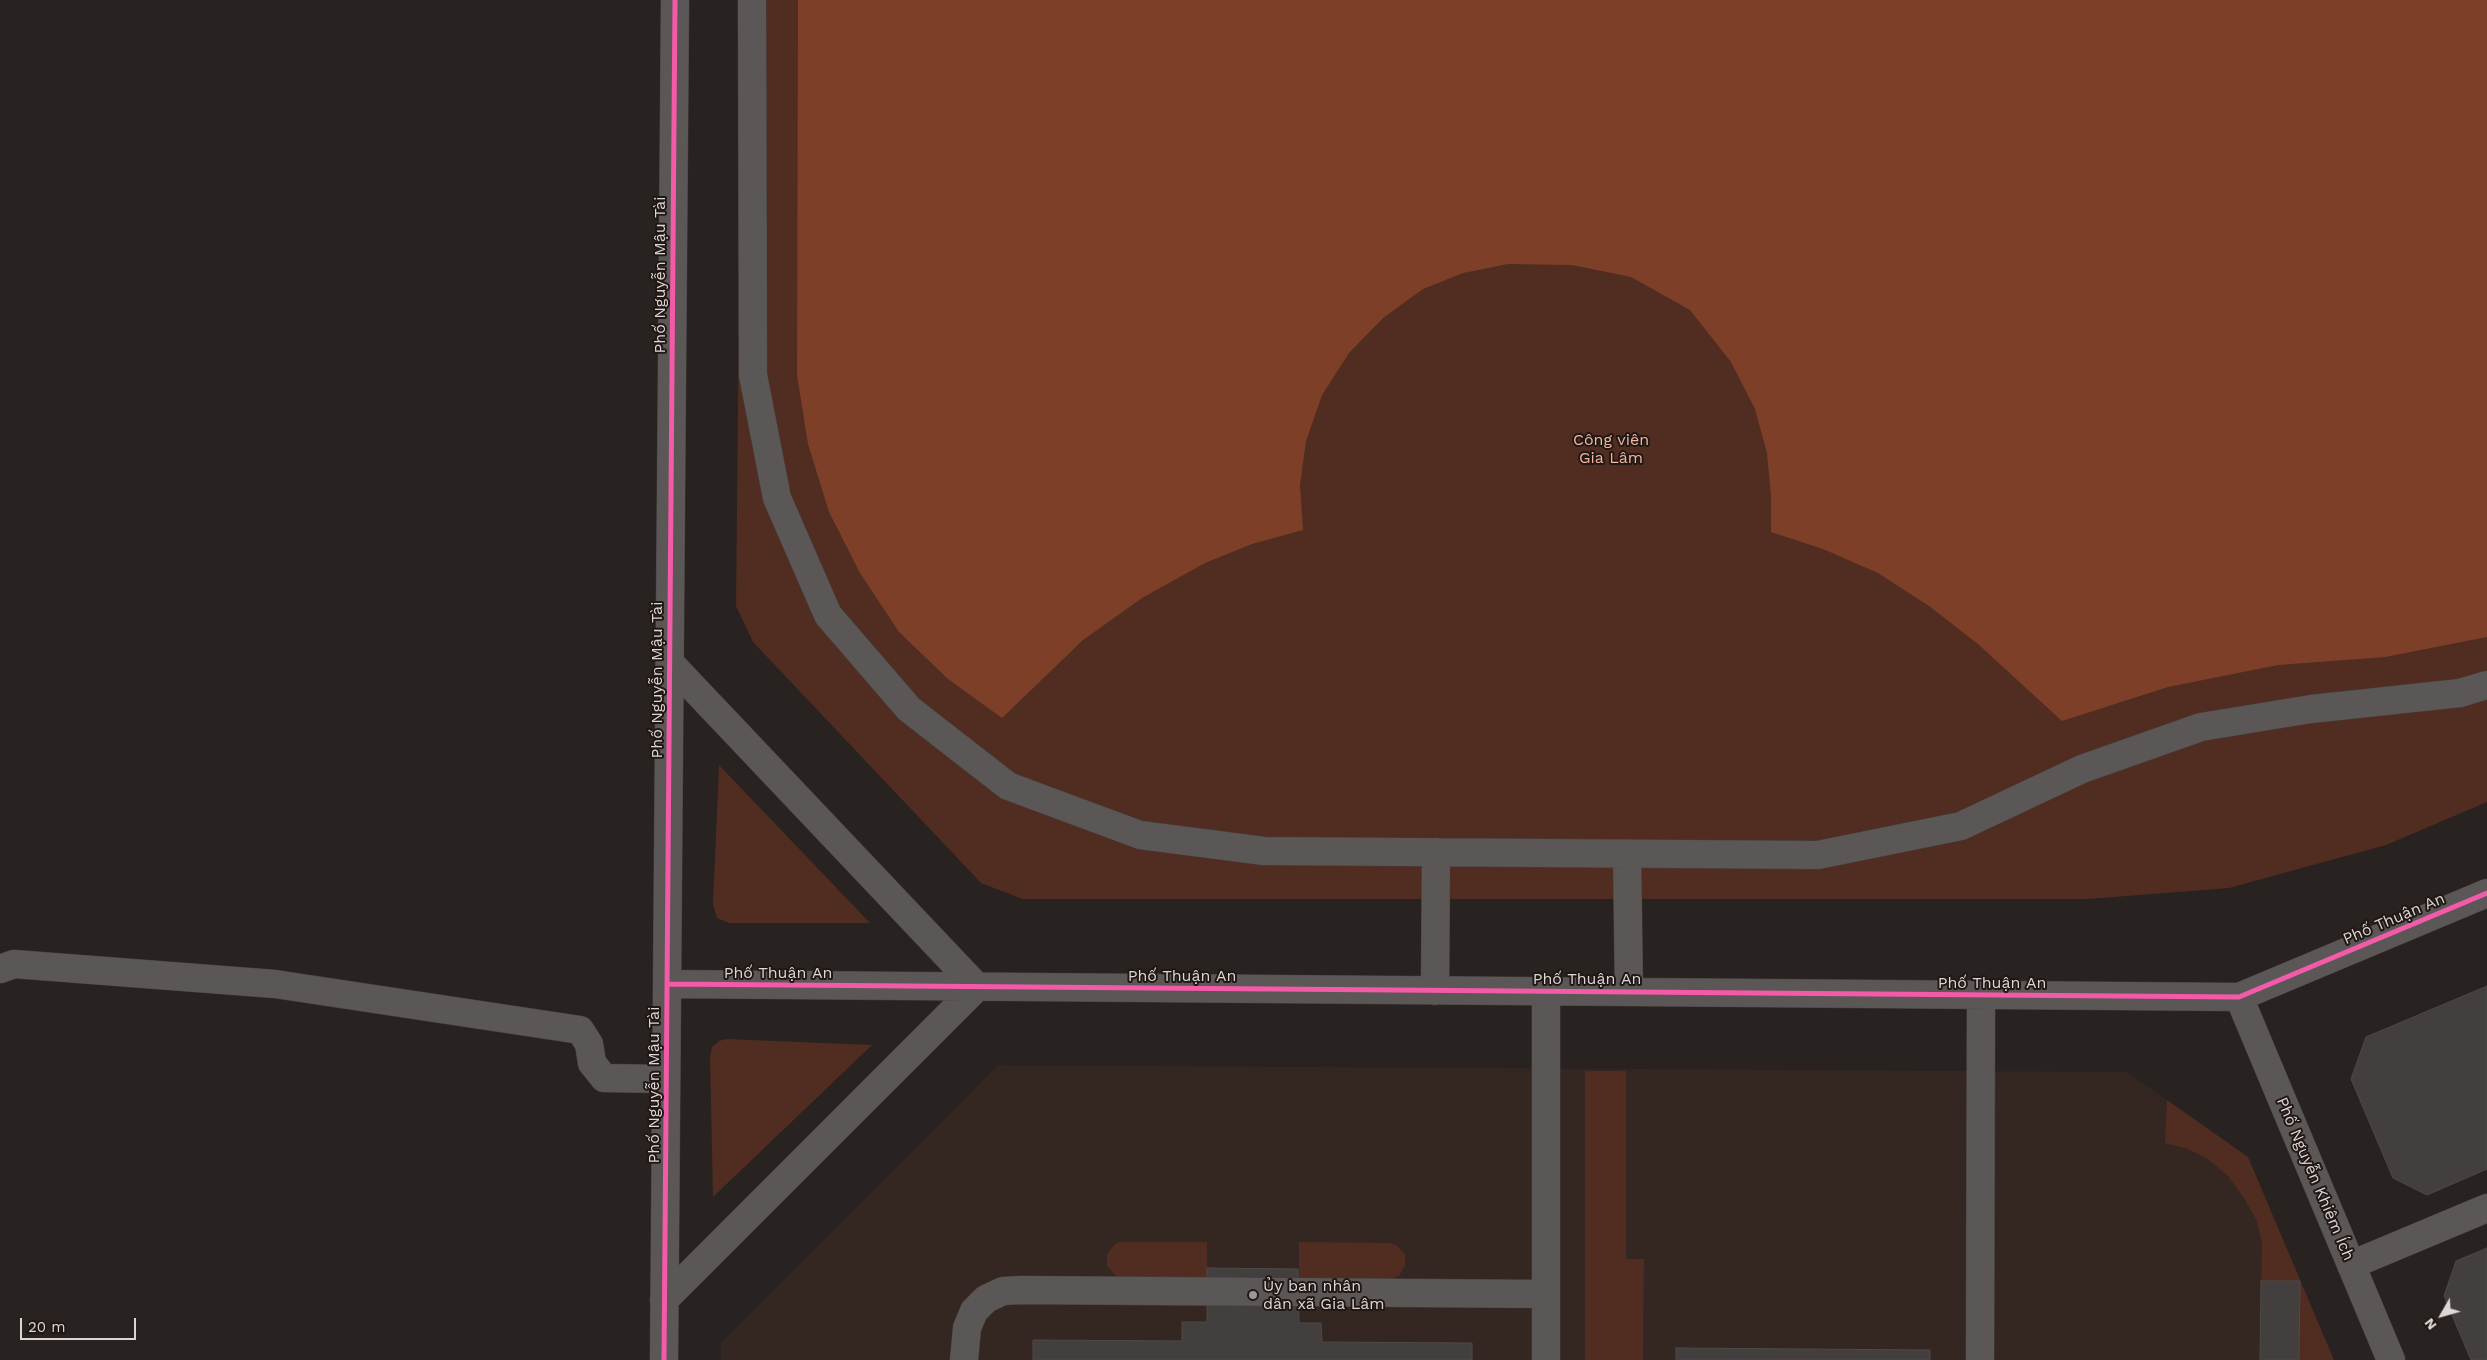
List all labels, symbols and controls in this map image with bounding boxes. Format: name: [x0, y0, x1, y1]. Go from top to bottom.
street label: Phố Nguyễn Mậu Tài: [650, 197, 670, 353]
park label: Công viên Gia Lâm: [1573, 430, 1649, 468]
street label: Phố Nguyễn Mậu Tài: [647, 602, 667, 758]
street label: Phố Thuận An: [2340, 889, 2448, 949]
street label: Phố Thuận An: [724, 963, 832, 983]
street label: Phố Thuận An: [1128, 966, 1236, 986]
street label: Phố Thuận An: [1533, 969, 1641, 989]
street label: Phố Thuận An: [1938, 973, 2046, 993]
street label: Phố Nguyễn Mậu Tài: [644, 1007, 664, 1163]
street label: Phố Nguyễn Khiêm Ích: [2272, 1094, 2358, 1264]
place label: Ủy ban nhân dân xã Gia Lâm: [1263, 1276, 1385, 1314]
marker: Ủy ban nhân dân xã Gia Lâm: [1247, 1289, 1259, 1301]
north arrow: [2417, 1290, 2467, 1340]
scale bar: [22, 1308, 139, 1340]
text: N: [2421, 1315, 2440, 1333]
text: 20 m: [28, 1318, 66, 1336]

